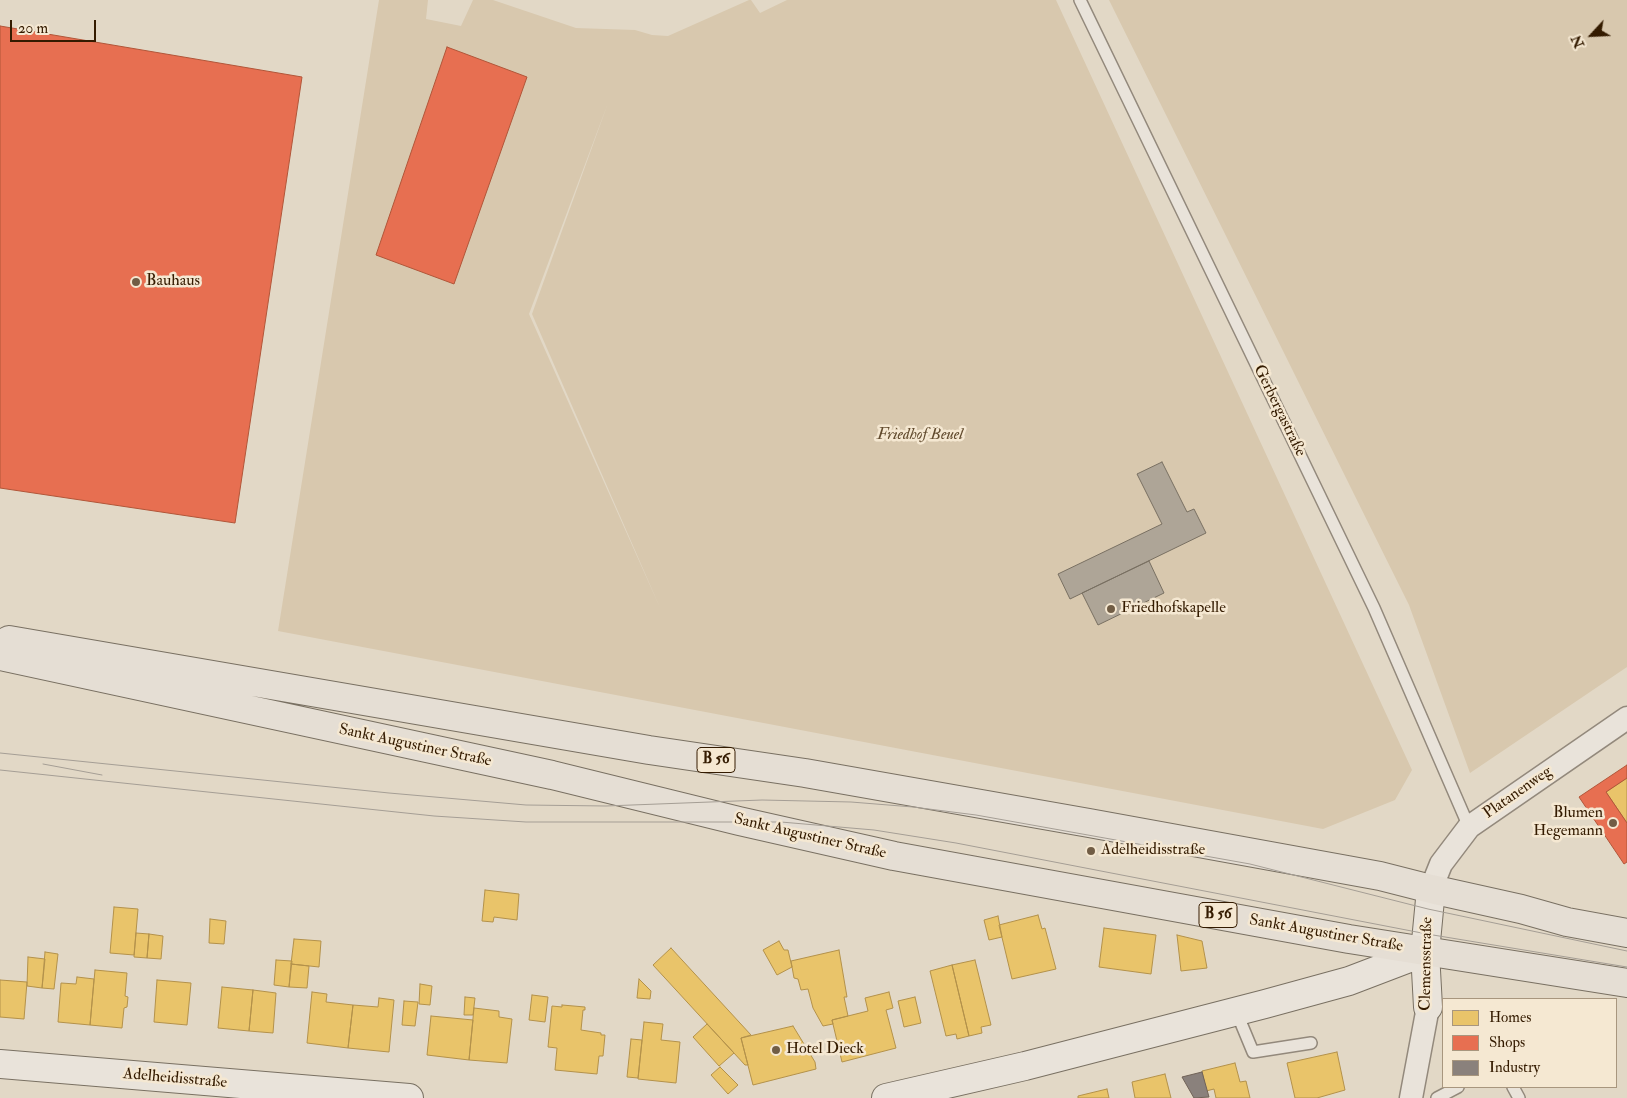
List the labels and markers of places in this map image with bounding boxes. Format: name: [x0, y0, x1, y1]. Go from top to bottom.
place label: Bauhaus: [146, 272, 200, 292]
marker: Bauhaus: [130, 276, 142, 288]
place label: Friedhofskapelle: [1121, 599, 1226, 619]
marker: Friedhofskapelle: [1105, 603, 1117, 615]
place label: Blumen Hegemann: [1533, 804, 1603, 842]
marker: Blumen Hegemann: [1607, 817, 1619, 829]
place label: Adelheidisstraße: [1101, 841, 1205, 861]
marker: Adelheidisstraße: [1085, 845, 1097, 857]
place label: Hotel Dieck: [786, 1040, 864, 1060]
marker: Hotel Dieck: [770, 1044, 782, 1056]

